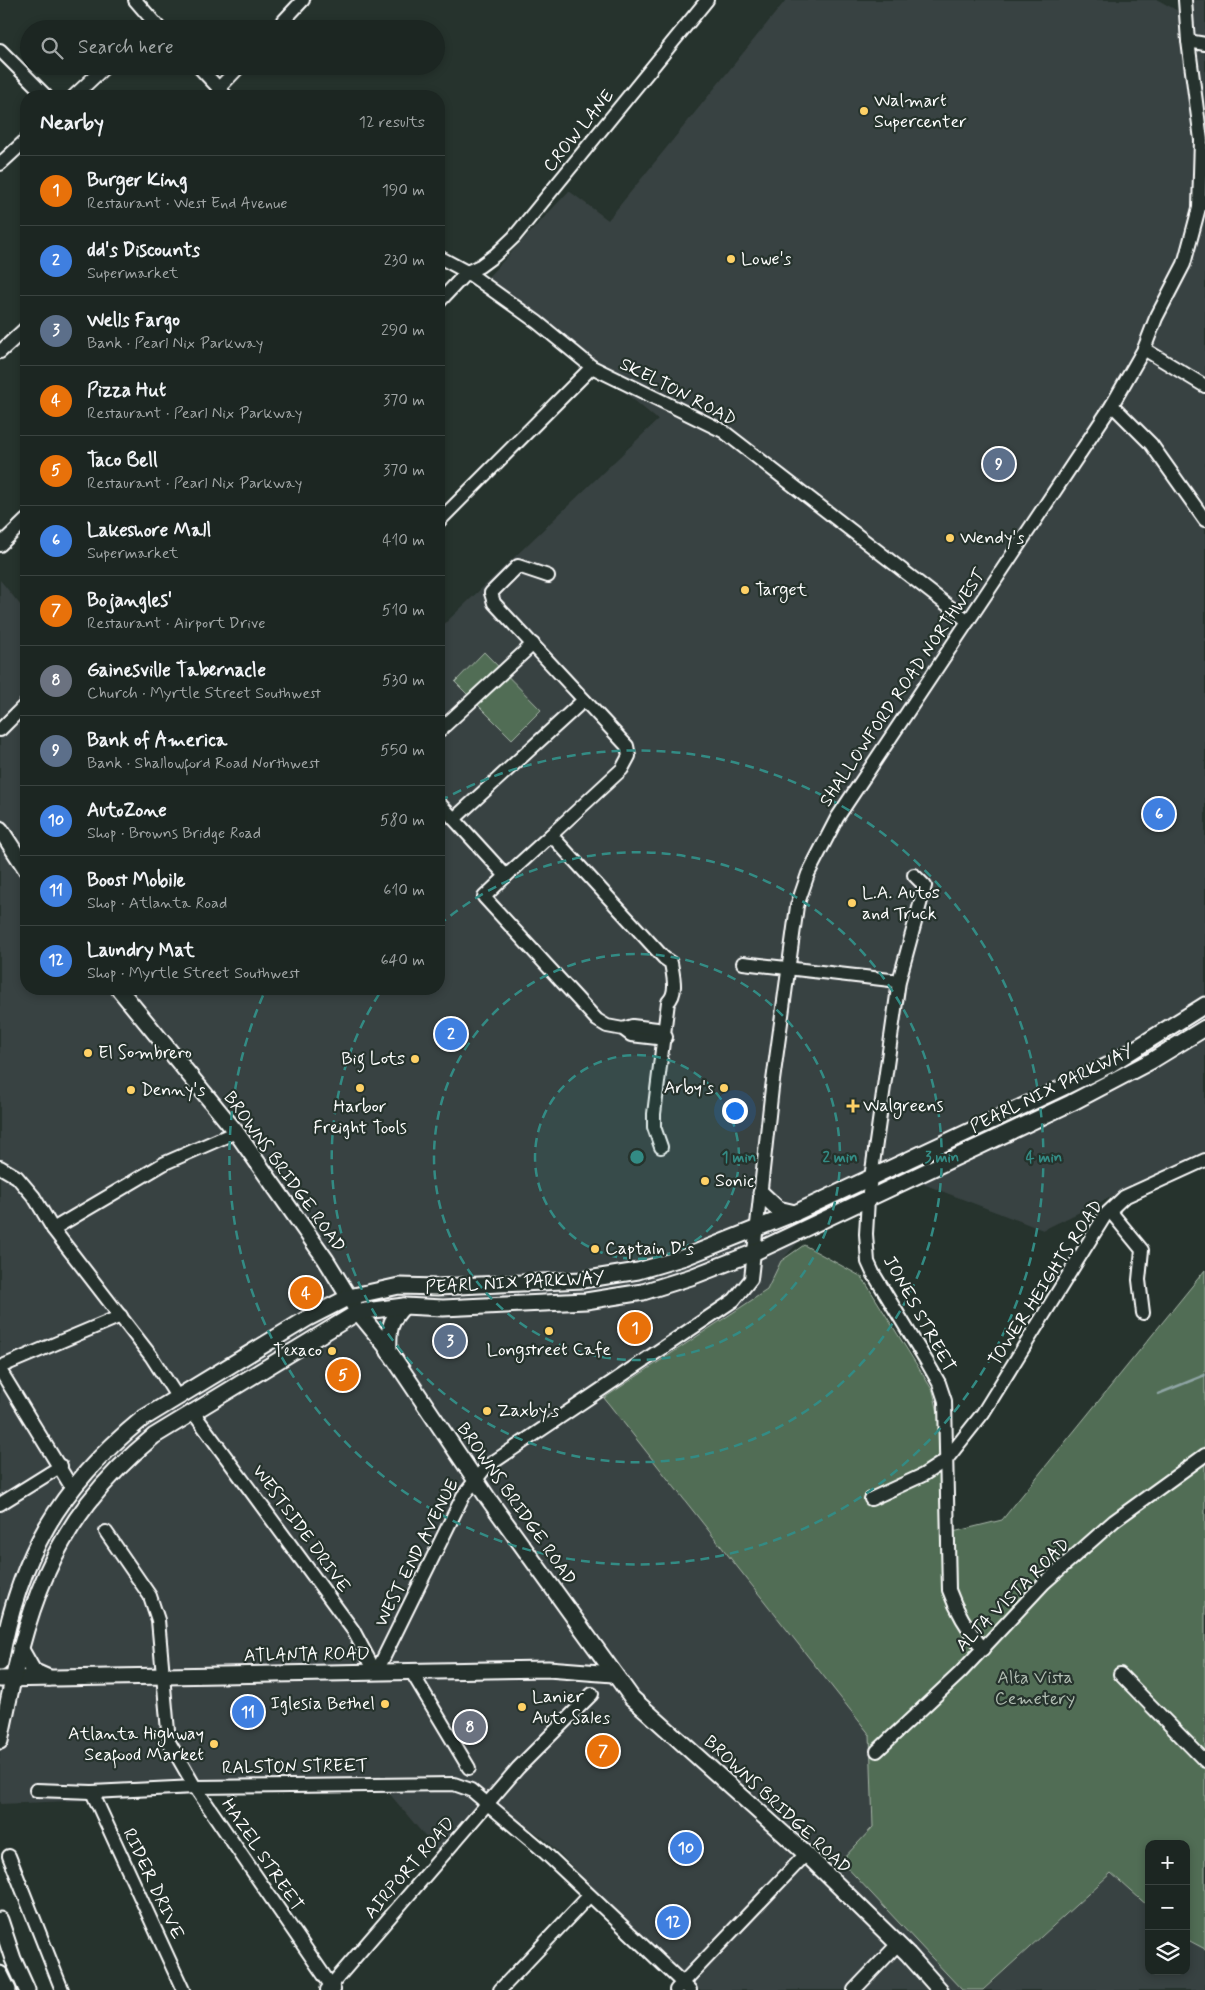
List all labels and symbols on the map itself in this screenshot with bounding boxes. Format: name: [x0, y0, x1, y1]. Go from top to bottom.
street label: CROW LANE: [538, 84, 620, 178]
place label: Walmart Supercenter: [874, 89, 967, 134]
marker: Walmart Supercenter: [858, 105, 870, 117]
place label: Lowe's: [741, 247, 792, 271]
marker: Lowe's: [725, 253, 737, 265]
street label: SKELTON ROAD: [616, 352, 740, 432]
pin: 9: [983, 445, 1015, 483]
place label: Wendy's: [960, 526, 1024, 550]
marker: Wendy's: [944, 532, 956, 544]
street label: SHALLOWFORD ROAD NORTHWEST: [814, 564, 992, 812]
place label: Target: [755, 578, 808, 603]
marker: Target: [739, 584, 751, 596]
pin: 6: [1143, 795, 1175, 833]
place label: L.A. Autos and Truck: [862, 881, 940, 926]
marker: L.A. Autos and Truck: [846, 897, 858, 909]
pin: 2: [435, 1015, 467, 1053]
street label: PEARL NIX PARKWAY: [966, 1039, 1138, 1139]
place label: El Sombrero: [98, 1041, 192, 1065]
marker: El Sombrero: [82, 1047, 94, 1059]
place label: Big Lots: [341, 1047, 405, 1073]
marker: Big Lots: [409, 1053, 421, 1065]
place label: Arby's: [664, 1076, 714, 1100]
place label: Denny's: [141, 1078, 206, 1102]
marker: Harbor Freight Tools: [354, 1082, 366, 1094]
marker: Arby's: [718, 1082, 730, 1094]
marker: Denny's: [125, 1084, 137, 1096]
street label: BROWNS BRIDGE ROAD: [217, 1087, 351, 1257]
place label: Walgreens: [863, 1094, 944, 1119]
place label: Harbor Freight Tools: [313, 1095, 407, 1140]
your location: [722, 1098, 748, 1124]
marker: Walgreens: [847, 1100, 859, 1112]
centre of rings: [628, 1148, 646, 1166]
text: 1 min: [722, 1148, 756, 1168]
text: 2 min: [822, 1148, 858, 1168]
text: 3 min: [925, 1148, 959, 1168]
text: 4 min: [1026, 1148, 1062, 1168]
place label: Sonic: [715, 1169, 754, 1193]
marker: Sonic: [699, 1175, 711, 1187]
street label: TOWER HEIGHTS ROAD: [983, 1195, 1109, 1371]
place label: Captain D's: [605, 1237, 694, 1261]
marker: Captain D's: [589, 1243, 601, 1255]
street label: JONES STREET: [877, 1251, 961, 1377]
street label: PEARL NIX PARKWAY: [425, 1266, 606, 1300]
pin: 4: [290, 1274, 322, 1312]
pin: 1: [619, 1309, 651, 1347]
pin: 3: [434, 1322, 466, 1360]
marker: Longstreet Cafe: [543, 1325, 555, 1337]
place label: Longstreet Cafe: [487, 1338, 611, 1363]
place label: Texaco: [273, 1339, 322, 1363]
marker: Texaco: [326, 1345, 338, 1357]
pin: 5: [327, 1356, 359, 1394]
place label: Zaxby's: [497, 1399, 559, 1423]
marker: Zaxby's: [481, 1405, 493, 1417]
street label: BROWNS BRIDGE ROAD: [451, 1418, 581, 1590]
street label: WESTSIDE DRIVE: [246, 1460, 356, 1598]
street label: WEST END AVENUE: [369, 1475, 465, 1631]
street label: ALTA VISTA ROAD: [951, 1533, 1075, 1657]
street label: ATLANTA ROAD: [244, 1642, 370, 1668]
park label: Alta Vista Cemetery: [995, 1666, 1075, 1711]
place label: Lanier Auto Sales: [532, 1685, 610, 1730]
place label: Iglesia Bethel: [271, 1692, 375, 1716]
pin: 11: [232, 1693, 264, 1731]
marker: Iglesia Bethel: [379, 1698, 391, 1710]
marker: Lanier Auto Sales: [516, 1701, 528, 1713]
pin: 8: [454, 1708, 486, 1746]
place label: Atlanta Highway Seafood Market: [68, 1722, 204, 1769]
street label: BROWNS BRIDGE ROAD: [698, 1730, 856, 1880]
pin: 7: [587, 1732, 619, 1770]
marker: Atlanta Highway Seafood Market: [208, 1738, 220, 1750]
street label: RALSTON STREET: [222, 1754, 368, 1780]
street label: HAZEL STREET: [215, 1794, 309, 1916]
street label: AIRPORT ROAD: [359, 1812, 461, 1924]
street label: RIDER DRIVE: [117, 1824, 189, 1944]
pin: 10: [670, 1829, 702, 1867]
pin: 12: [657, 1903, 689, 1941]

